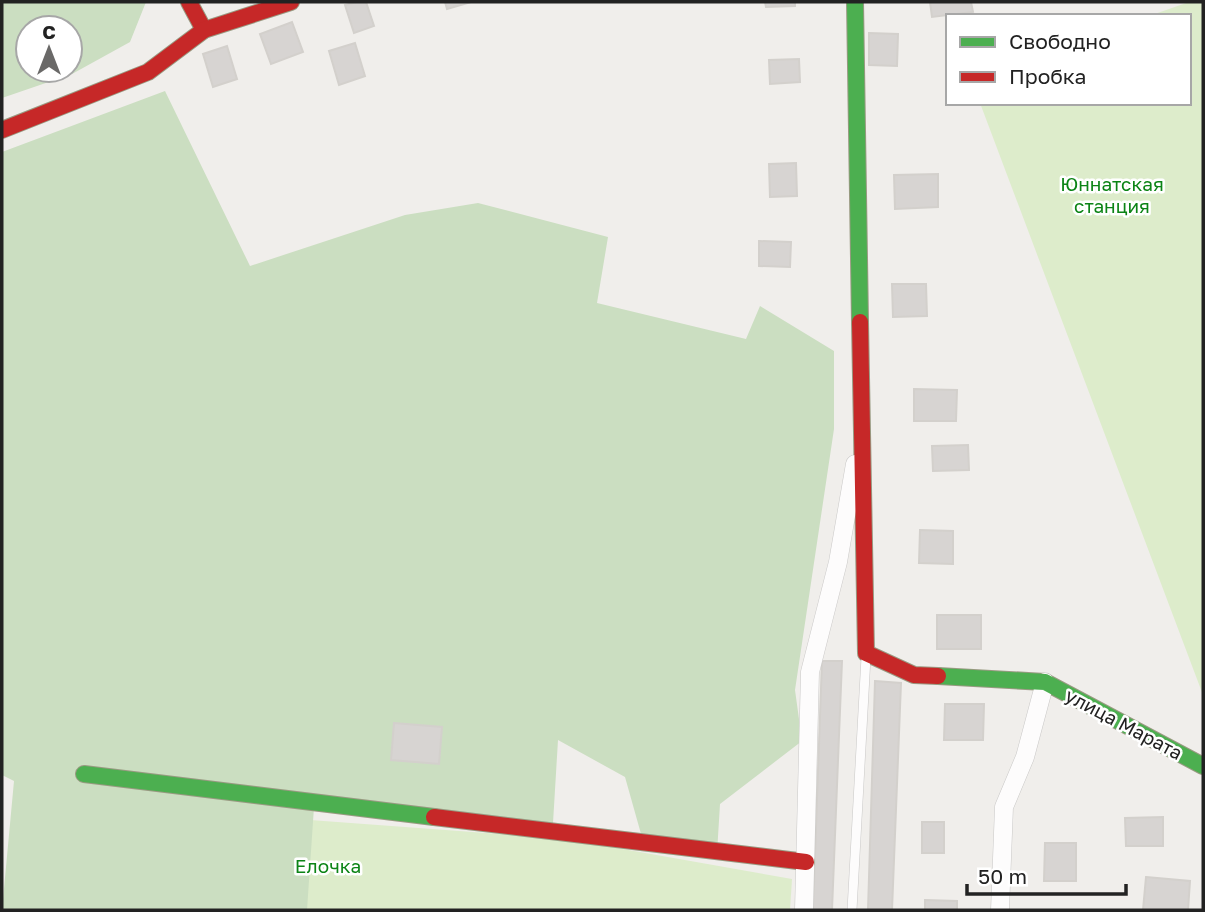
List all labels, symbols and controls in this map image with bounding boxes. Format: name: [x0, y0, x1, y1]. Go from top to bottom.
north arrow: [14, 14, 84, 84]
legend: [946, 14, 1191, 105]
text: С: [42, 20, 56, 43]
text: Свободно: [1009, 28, 1111, 54]
text: Пробка: [1009, 63, 1087, 89]
park label: Юннатская станция: [1060, 172, 1164, 217]
street label: улица Марата: [1062, 683, 1187, 764]
scale bar: [967, 852, 1126, 896]
park label: Елочка: [295, 854, 361, 877]
text: 50 m: [978, 863, 1027, 889]

